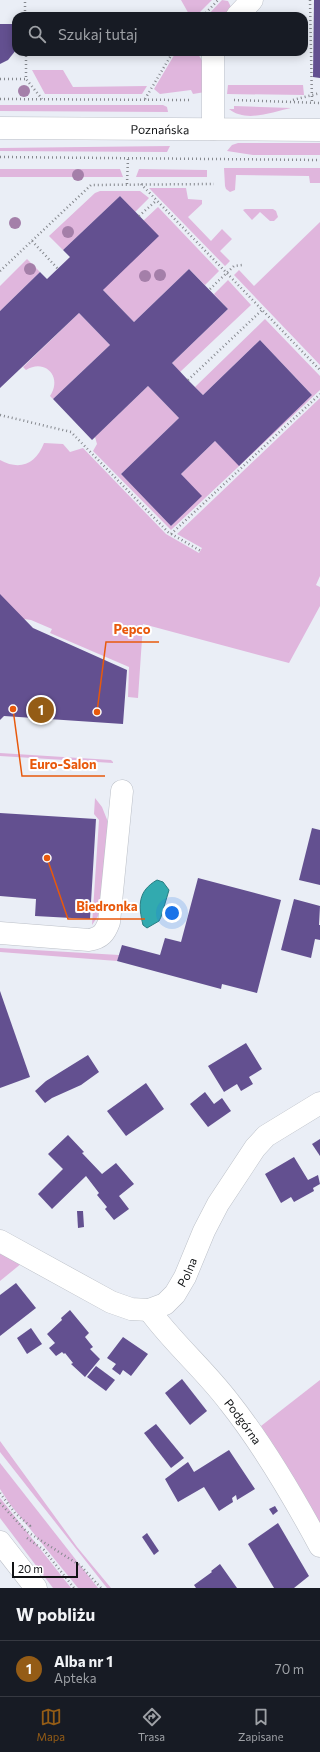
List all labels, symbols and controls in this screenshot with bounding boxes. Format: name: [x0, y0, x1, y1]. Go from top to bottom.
search box: [12, 12, 308, 56]
icon: search: [26, 23, 48, 45]
text: Szukaj tutaj: [58, 25, 138, 43]
street label: Poznańska: [131, 122, 189, 136]
callout: Pepco: [106, 617, 159, 642]
text: Pepco: [114, 621, 151, 637]
pin: 1: [28, 695, 54, 725]
callout: Euro-Salon: [22, 751, 105, 776]
text: Euro-Salon: [29, 756, 97, 772]
callout: Biedronka: [68, 894, 145, 919]
text: Biedronka: [76, 898, 138, 914]
your location: [162, 903, 182, 923]
street label: Polna: [174, 1255, 199, 1289]
street label: Podgórna: [222, 1396, 265, 1447]
scale bar: [12, 1560, 78, 1579]
text: 20 m: [18, 1562, 43, 1575]
text: W pobliżu: [16, 1604, 95, 1625]
text: Alba nr 1: [54, 1652, 113, 1670]
text: 1: [26, 1661, 32, 1677]
text: 70 m: [275, 1661, 304, 1677]
text: Apteka: [54, 1670, 97, 1686]
tab: Mapa: [37, 1706, 65, 1743]
tab: Trasa: [138, 1706, 165, 1743]
tab: Zapisane: [238, 1706, 283, 1743]

